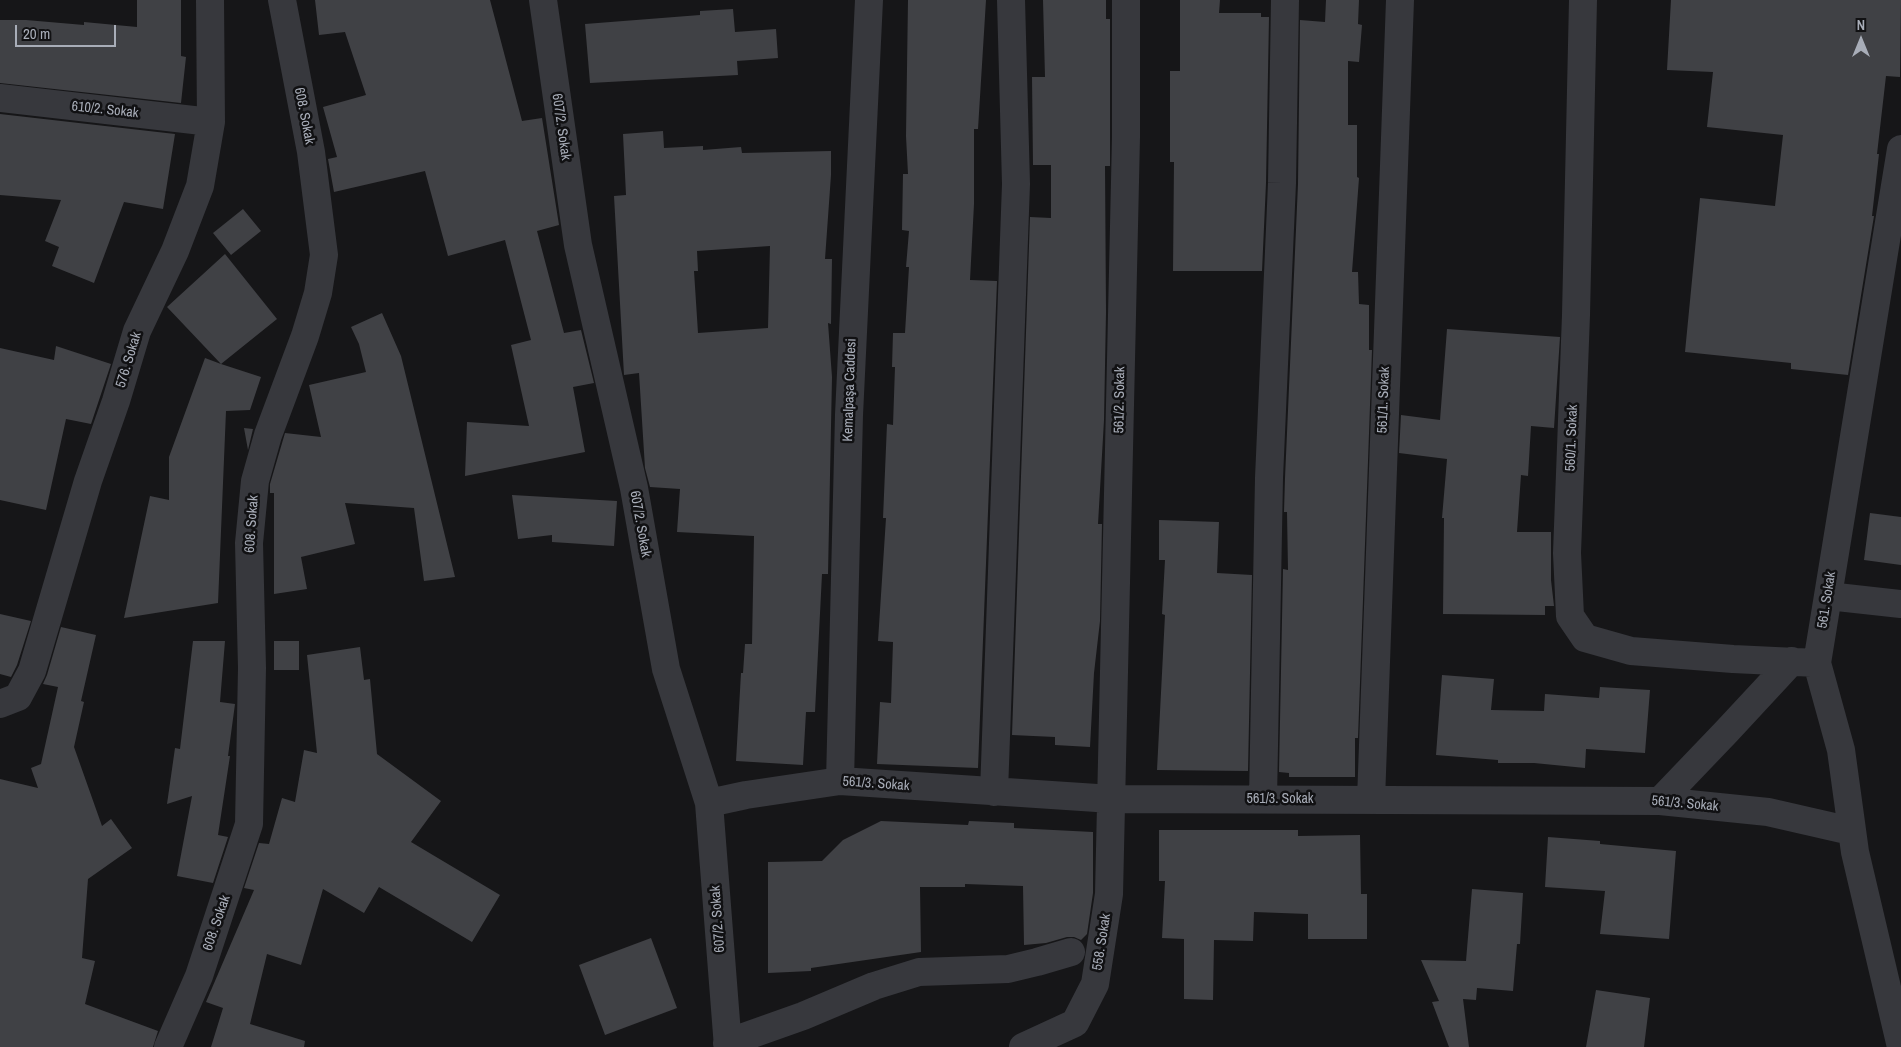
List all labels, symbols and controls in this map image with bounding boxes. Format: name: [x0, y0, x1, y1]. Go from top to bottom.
scale bar: [18, 15, 119, 47]
north arrow: [1836, 15, 1886, 65]
text: N: [1857, 16, 1865, 34]
text: 20 m: [23, 23, 50, 44]
street label: 608. Sokak: [290, 86, 318, 146]
street label: 607/2. Sokak: [548, 93, 574, 161]
street label: 610/2. Sokak: [71, 98, 139, 122]
street label: 576. Sokak: [113, 330, 145, 390]
street label: Kemalpaşa Caddesi: [840, 338, 860, 442]
street label: 561/2. Sokak: [1111, 366, 1129, 434]
street label: 561/1. Sokak: [1374, 366, 1394, 434]
street label: 560/1. Sokak: [1562, 404, 1582, 472]
street label: 607/2. Sokak: [626, 490, 654, 558]
street label: 608. Sokak: [242, 495, 262, 553]
street label: 561. Sokak: [1814, 570, 1840, 630]
street label: 561/3. Sokak: [842, 773, 910, 795]
street label: 561/3. Sokak: [1246, 791, 1314, 807]
street label: 561/3. Sokak: [1651, 793, 1719, 815]
street label: 607/2. Sokak: [707, 885, 729, 953]
street label: 608. Sokak: [200, 893, 234, 953]
street label: 558. Sokak: [1089, 912, 1115, 972]

